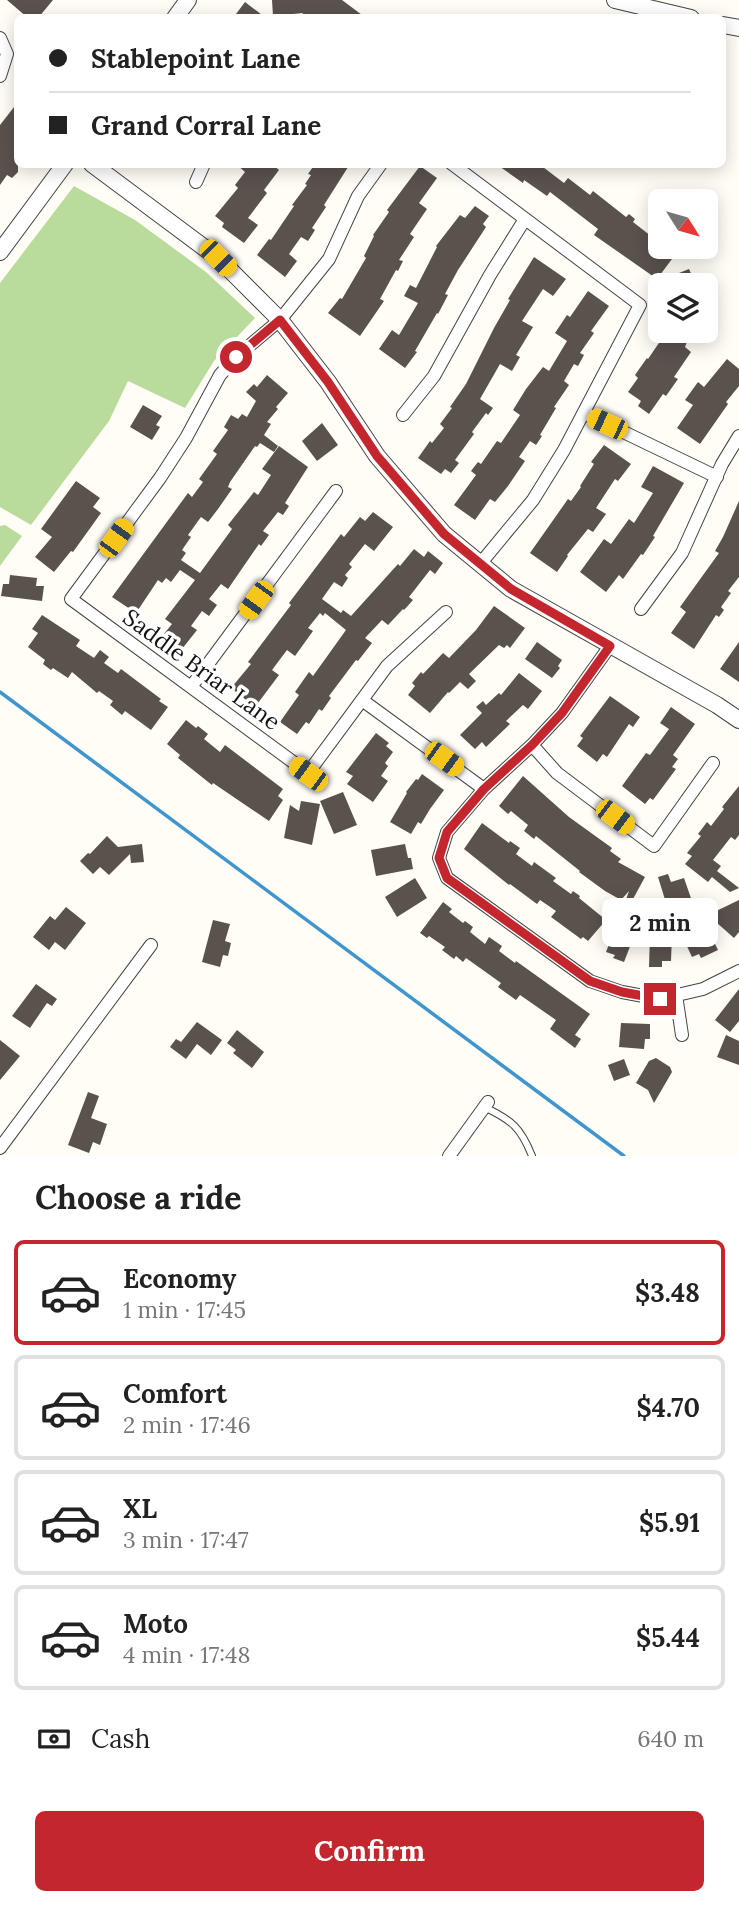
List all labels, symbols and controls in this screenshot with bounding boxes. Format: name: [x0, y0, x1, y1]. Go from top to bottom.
text: Stablepoint Lane: [91, 42, 300, 75]
text: Grand Corral Lane: [91, 109, 321, 142]
north arrow: [648, 189, 718, 259]
map controls: [648, 189, 718, 343]
car: [196, 236, 241, 280]
button: layers: [648, 273, 718, 343]
route start: [220, 341, 252, 373]
car: [584, 406, 631, 442]
car: [96, 515, 137, 561]
car: [236, 577, 277, 623]
street label: Saddle Briar Lane: [118, 602, 286, 736]
car: [421, 738, 468, 780]
car: [285, 753, 332, 795]
car: [592, 796, 639, 838]
callout: 2 min: [602, 898, 718, 946]
text: 2 min: [629, 908, 691, 937]
route end: [644, 983, 676, 1015]
text: Choose a ride: [35, 1177, 242, 1218]
icon: car: [39, 1261, 102, 1324]
text: Economy: [123, 1262, 236, 1295]
text: $3.48: [635, 1276, 700, 1309]
text: 1 min · 17:45: [123, 1295, 246, 1324]
icon: car: [39, 1376, 102, 1439]
text: Comfort: [123, 1377, 227, 1410]
text: $4.70: [636, 1391, 700, 1424]
text: 2 min · 17:46: [123, 1410, 251, 1439]
icon: car: [39, 1491, 102, 1554]
text: XL: [123, 1492, 157, 1525]
text: $5.91: [639, 1506, 700, 1539]
text: 3 min · 17:47: [123, 1525, 249, 1554]
icon: car: [39, 1606, 102, 1669]
text: Moto: [123, 1607, 188, 1640]
text: $5.44: [636, 1621, 700, 1654]
text: 4 min · 17:48: [123, 1640, 250, 1669]
icon: cash: [35, 1720, 73, 1758]
text: Cash: [91, 1722, 150, 1755]
text: 640 m: [637, 1724, 704, 1753]
button: Confirm: [35, 1811, 704, 1891]

